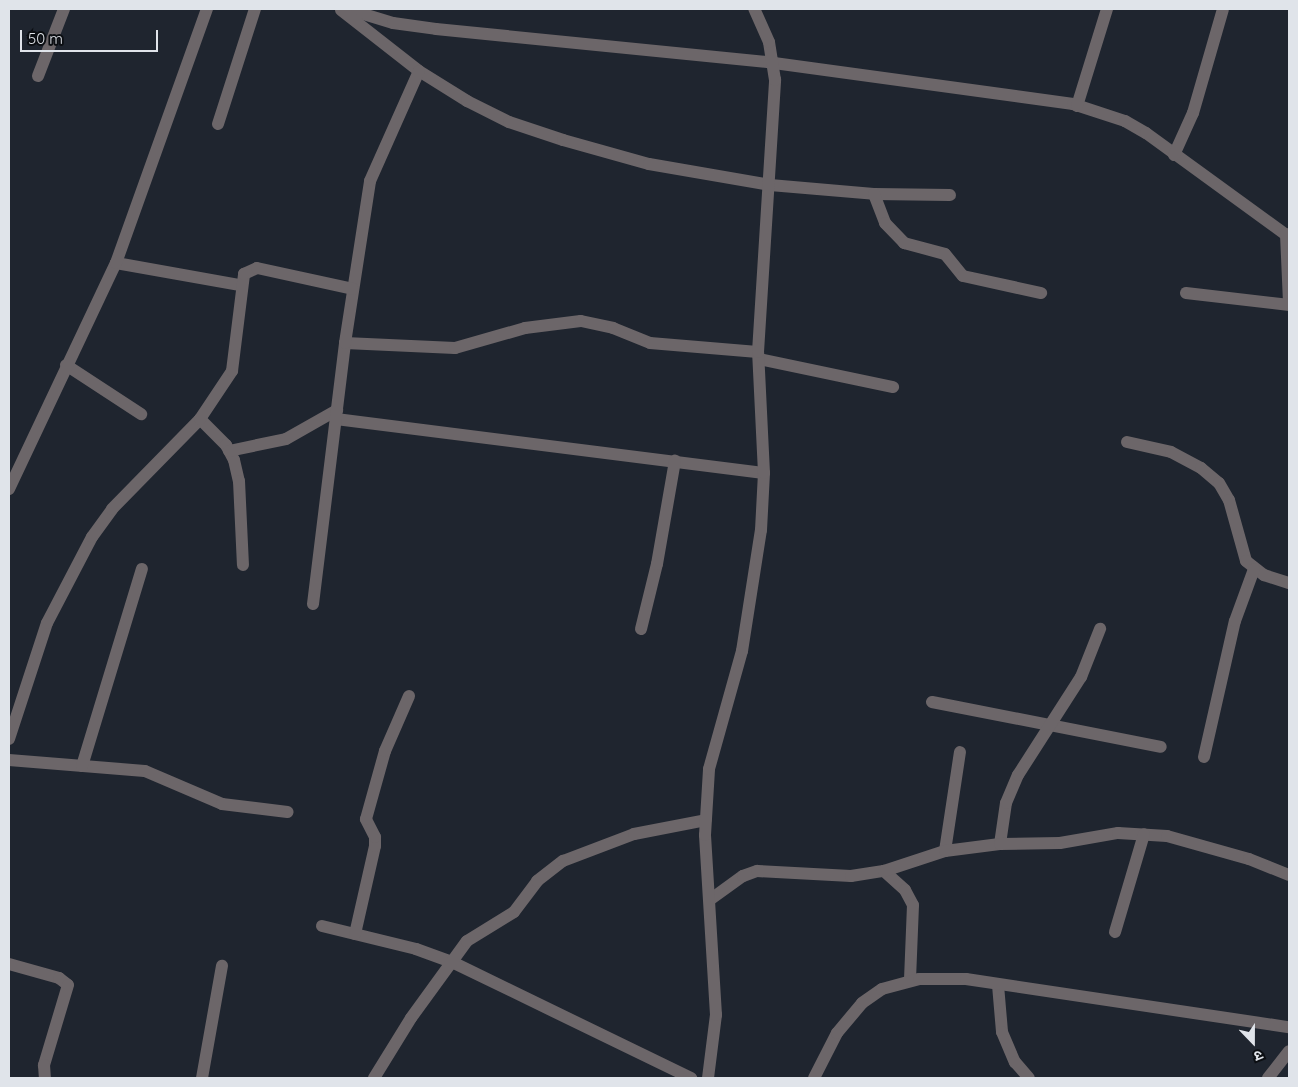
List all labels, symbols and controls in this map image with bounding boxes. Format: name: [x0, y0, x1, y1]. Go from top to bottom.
scale bar: [22, 20, 160, 52]
text: 50 m: [28, 29, 63, 48]
north arrow: [1228, 1017, 1278, 1067]
text: उ: [1251, 1046, 1266, 1066]

